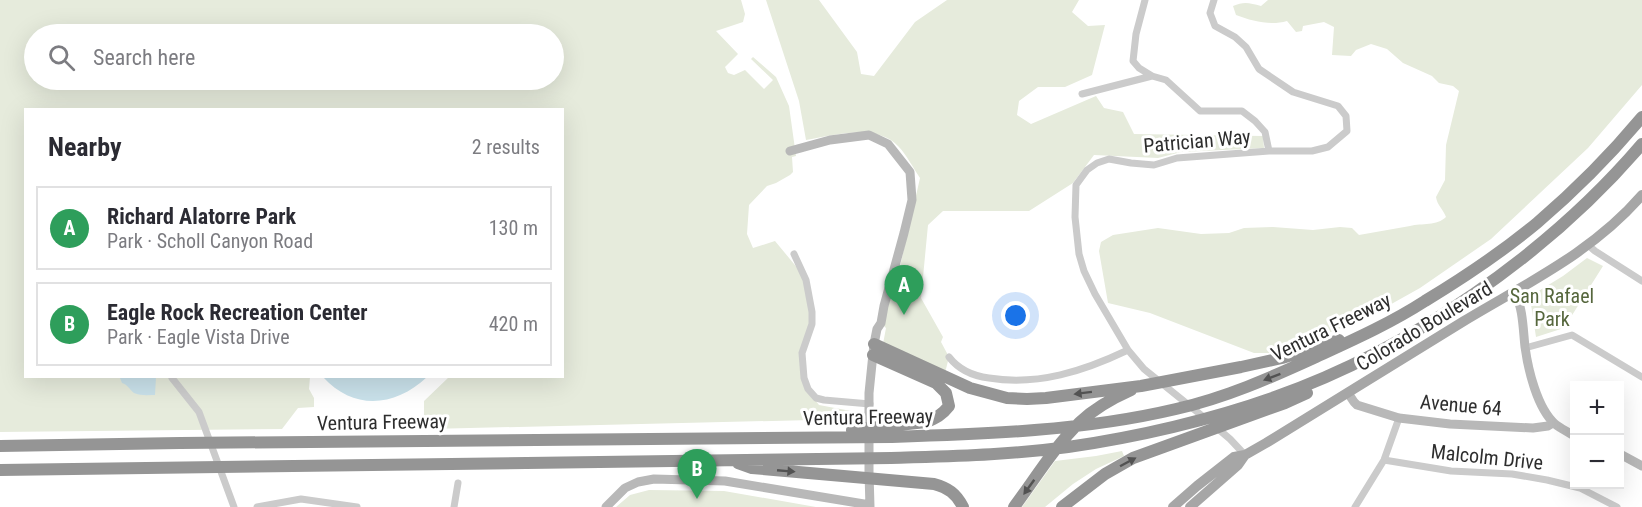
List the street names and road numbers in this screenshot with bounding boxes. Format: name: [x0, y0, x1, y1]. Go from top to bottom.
street label: Patrician Way: [1142, 124, 1252, 158]
street label: Colorado Boulevard: [1352, 276, 1496, 376]
street label: Ventura Freeway: [1267, 288, 1395, 366]
street label: Avenue 64: [1419, 389, 1503, 421]
street label: Ventura Freeway: [803, 404, 933, 430]
street label: Ventura Freeway: [317, 409, 447, 435]
street label: Malcolm Drive: [1430, 439, 1544, 475]

